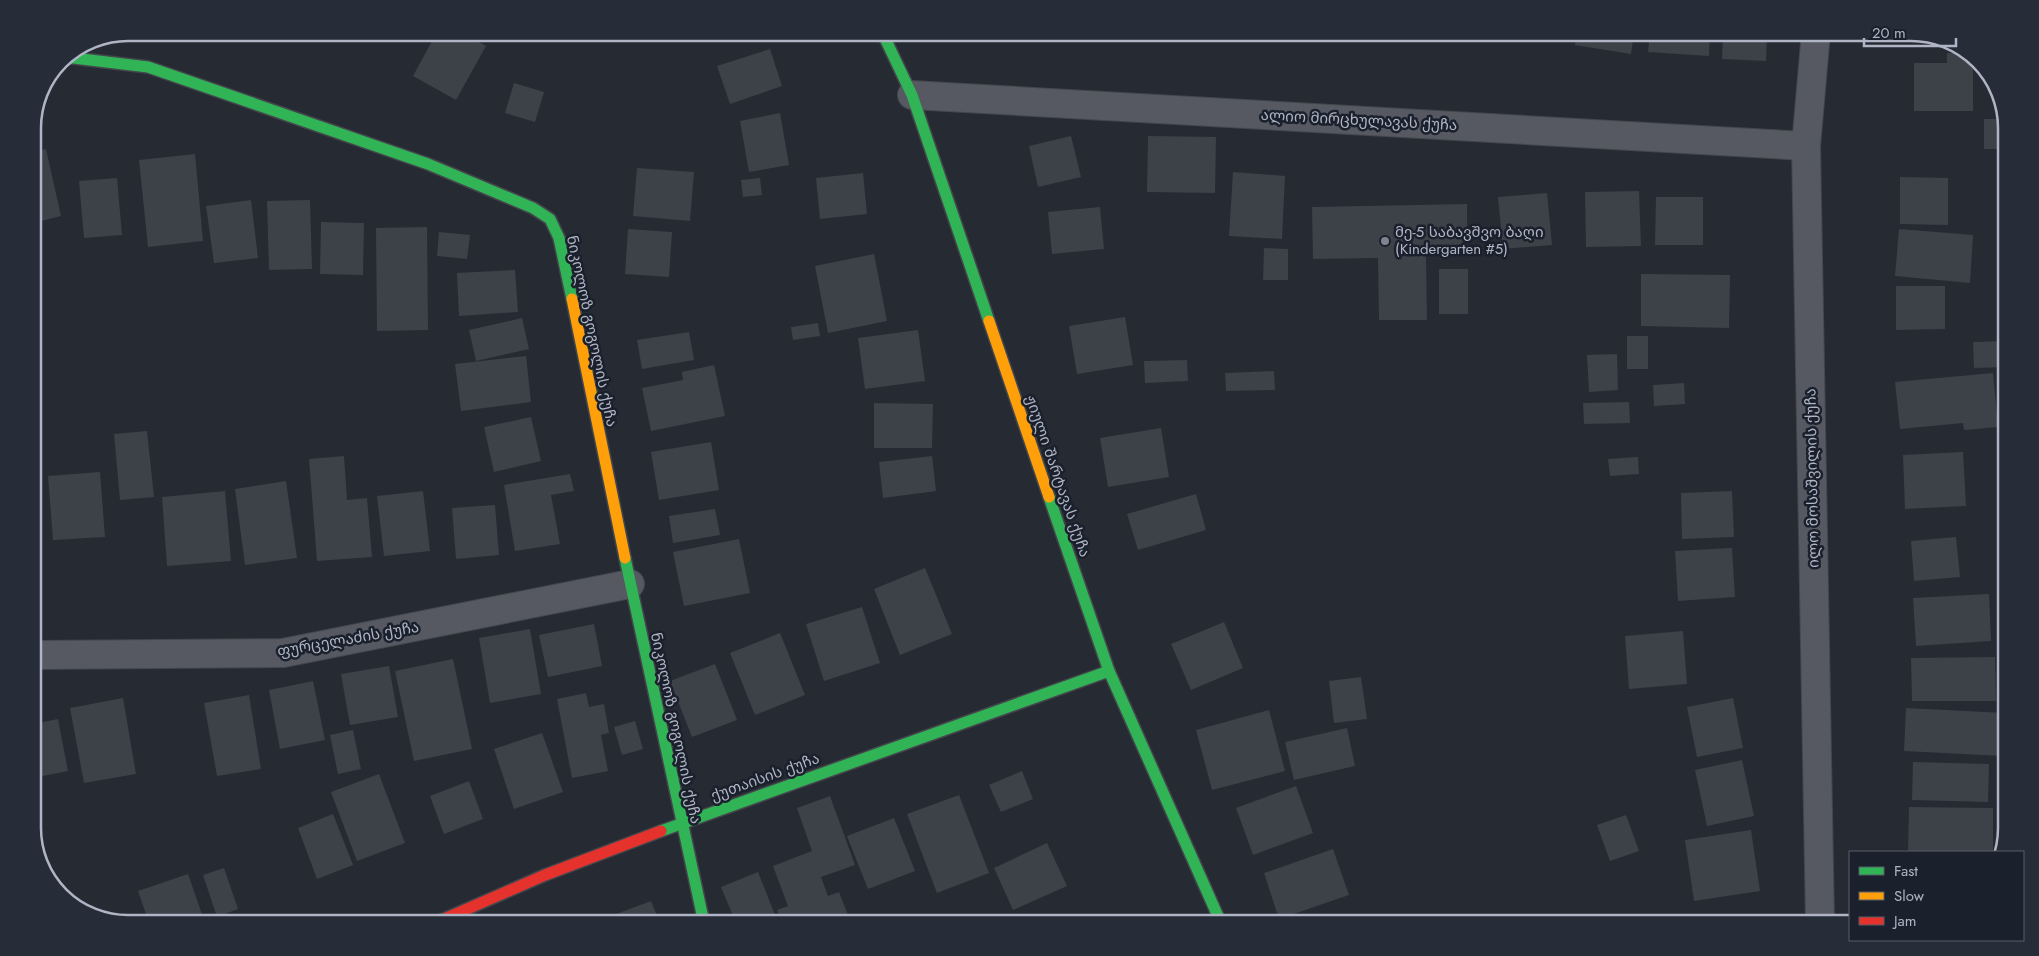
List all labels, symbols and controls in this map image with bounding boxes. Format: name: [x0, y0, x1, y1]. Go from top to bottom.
scale bar: [1864, 15, 1956, 47]
text: 20 m: [1872, 22, 1906, 44]
street label: ალიო მირცხულავას ქუჩა: [1260, 104, 1458, 136]
place label: მე-5 საბავშვო ბაღი (Kindergarten #5): [1395, 221, 1544, 260]
street label: ნიკოლოზ გოგოლის ქუჩა: [561, 233, 623, 429]
marker: მე-5 საბავშვო ბაღი (Kindergarten #5): [1379, 235, 1391, 247]
street label: ილო მოსაშვილის ქუჩა: [1799, 388, 1825, 568]
street label: ჟიული შარტავას ქუჩა: [1020, 392, 1096, 560]
street label: ფურცელაძის ქუჩა: [275, 616, 421, 662]
street label: ნიკოლოზ გოგოლის ქუჩა: [645, 630, 707, 826]
street label: ქუთაისის ქუჩა: [708, 747, 822, 807]
legend: [1849, 851, 2024, 941]
text: Fast: [1894, 860, 1918, 882]
text: Slow: [1894, 885, 1925, 907]
text: Jam: [1892, 910, 1917, 932]

